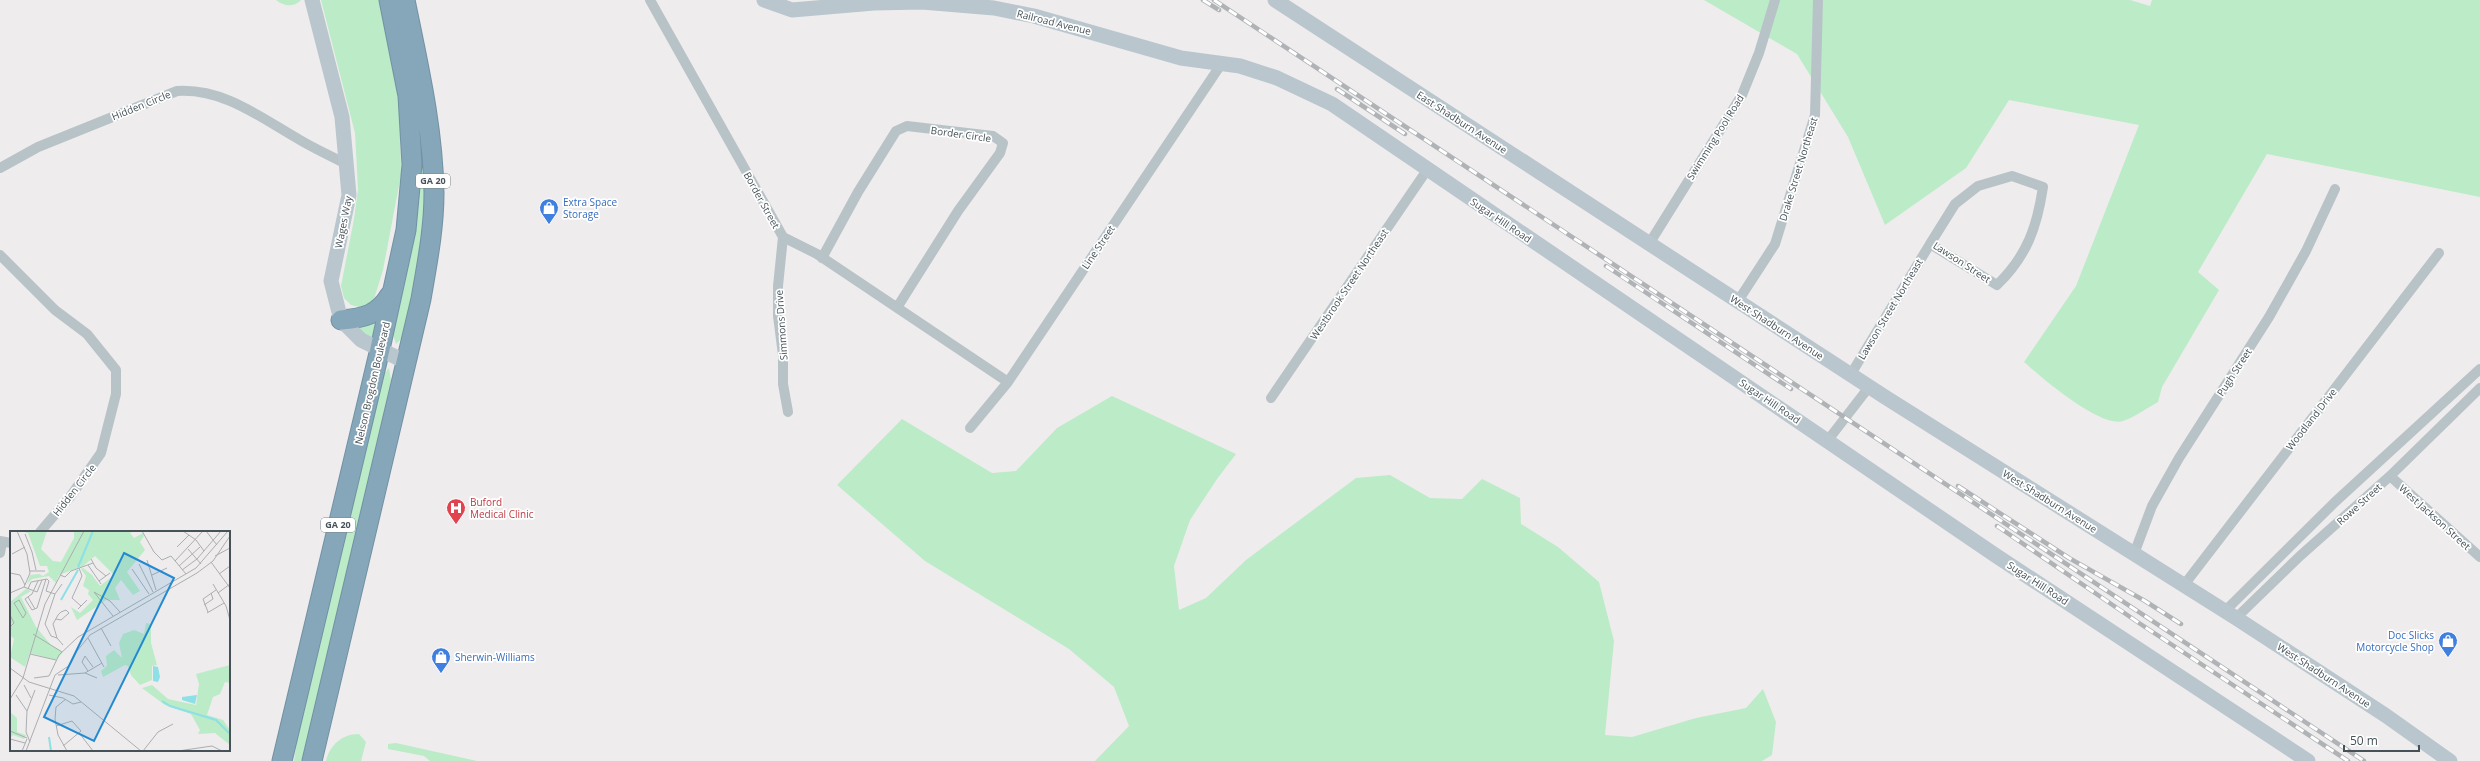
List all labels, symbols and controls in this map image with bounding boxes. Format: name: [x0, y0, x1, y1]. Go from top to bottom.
street label: Railroad Avenue: [1015, 6, 1093, 38]
street label: Hidden Circle: [109, 87, 173, 123]
street label: East Shadburn Avenue: [1414, 87, 1510, 157]
street label: Swimming Pool Road: [1683, 92, 1747, 182]
street label: Drake Street Northeast: [1776, 115, 1821, 223]
street label: Border Circle: [930, 123, 992, 145]
street label: Border Street: [741, 169, 784, 231]
road number: GA 20: [416, 174, 450, 188]
street label: Wages Way: [331, 194, 355, 249]
street label: Sugar Hill Road: [1468, 194, 1534, 246]
place label: Extra Space Storage: [563, 195, 618, 221]
shop icon: Extra Space Storage: [538, 197, 560, 225]
street label: Line Street: [1078, 222, 1118, 272]
street label: Westbrook Street Northeast: [1307, 226, 1392, 342]
street label: Lawson Street: [1931, 238, 1994, 286]
street label: Lawson Street Northeast: [1854, 256, 1926, 362]
street label: Simmons Drive: [772, 289, 790, 361]
street label: West Shadburn Avenue: [1727, 291, 1827, 363]
street label: Nelson Brogdon Boulevard: [351, 320, 393, 446]
street label: Pugh Street: [2213, 345, 2255, 399]
street label: Sugar Hill Road: [1737, 375, 1803, 427]
street label: Woodland Drive: [2282, 385, 2340, 453]
street label: Hidden Circle: [49, 461, 99, 519]
street label: West Shadburn Avenue: [2000, 466, 2100, 536]
street label: Rowe Street: [2333, 480, 2385, 528]
street label: West Jackson Street: [2396, 481, 2474, 553]
place label: Buford Medical Clinic: [470, 495, 534, 521]
hospital icon: Buford Medical Clinic: [445, 497, 467, 525]
road number: GA 20: [321, 518, 355, 532]
inset map: [10, 531, 230, 751]
street label: Sugar Hill Road: [2005, 558, 2071, 608]
place label: Doc Slicks Motorcycle Shop: [2356, 628, 2434, 654]
shop icon: Doc Slicks Motorcycle Shop: [2437, 630, 2459, 658]
street label: West Shadburn Avenue: [2274, 639, 2374, 711]
shop icon: Sherwin-Williams: [430, 646, 452, 674]
place label: Sherwin-Williams: [455, 650, 535, 664]
scale bar: [2344, 727, 2419, 753]
text: 50 m: [2350, 732, 2378, 749]

